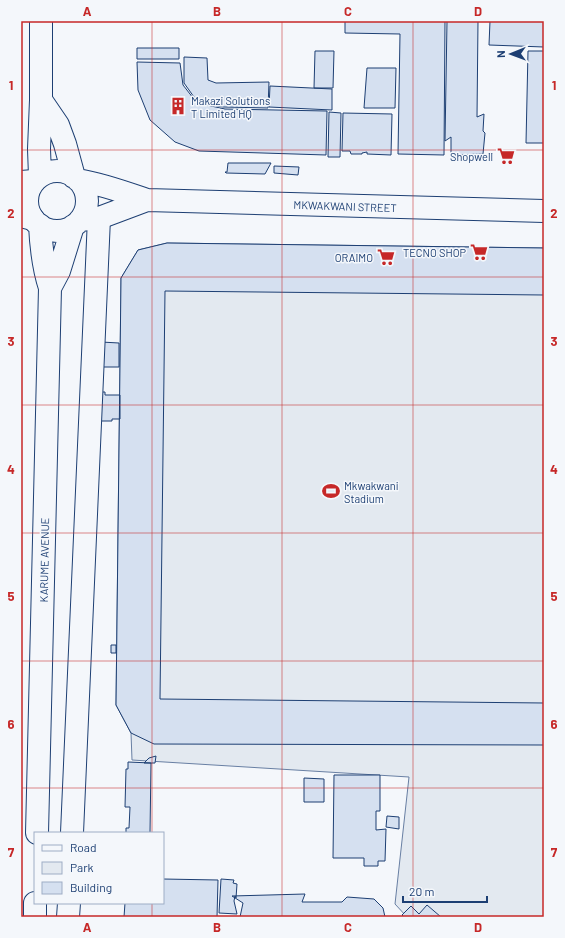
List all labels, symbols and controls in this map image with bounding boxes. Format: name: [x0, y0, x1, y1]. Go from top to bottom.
text: A: [83, 3, 92, 19]
text: B: [213, 3, 221, 19]
text: C: [344, 3, 352, 19]
text: D: [474, 3, 482, 19]
north arrow: [491, 34, 531, 74]
text: N: [494, 50, 507, 58]
text: 1: [9, 77, 13, 93]
text: 1: [552, 77, 556, 93]
place label: Makazi Solutions T Limited HQ: [191, 94, 270, 120]
building icon: Makazi Solutions T Limited HQ: [168, 96, 188, 116]
supermarket icon: Shopwell: [496, 146, 516, 166]
place label: Shopwell: [450, 150, 493, 163]
street label: MKWAKWANI STREET: [293, 198, 397, 214]
text: 2: [7, 205, 15, 221]
text: 2: [550, 205, 558, 221]
supermarket icon: TECNO SHOP: [469, 242, 489, 262]
place label: TECNO SHOP: [403, 246, 466, 259]
supermarket icon: ORAIMO: [376, 247, 396, 267]
place label: ORAIMO: [335, 251, 373, 264]
text: 3: [7, 333, 15, 349]
text: 3: [550, 333, 558, 349]
text: 4: [7, 461, 15, 477]
text: 4: [550, 461, 558, 477]
place label: Mkwakwani Stadium: [344, 479, 399, 505]
sports icon: Mkwakwani Stadium: [321, 481, 341, 501]
street label: KARUME AVENUE: [37, 517, 51, 602]
text: 5: [7, 588, 15, 604]
text: 5: [550, 588, 558, 604]
text: 6: [8, 716, 15, 732]
text: 6: [551, 716, 558, 732]
legend: [34, 832, 164, 904]
text: Road: [70, 840, 97, 854]
text: 7: [8, 844, 15, 860]
text: 7: [551, 844, 558, 860]
text: Park: [70, 860, 94, 874]
scale bar: [403, 878, 487, 904]
text: Building: [70, 880, 112, 894]
text: 20 m: [409, 884, 435, 898]
text: A: [83, 919, 92, 935]
text: B: [213, 919, 221, 935]
text: C: [344, 919, 352, 935]
text: D: [474, 919, 482, 935]

